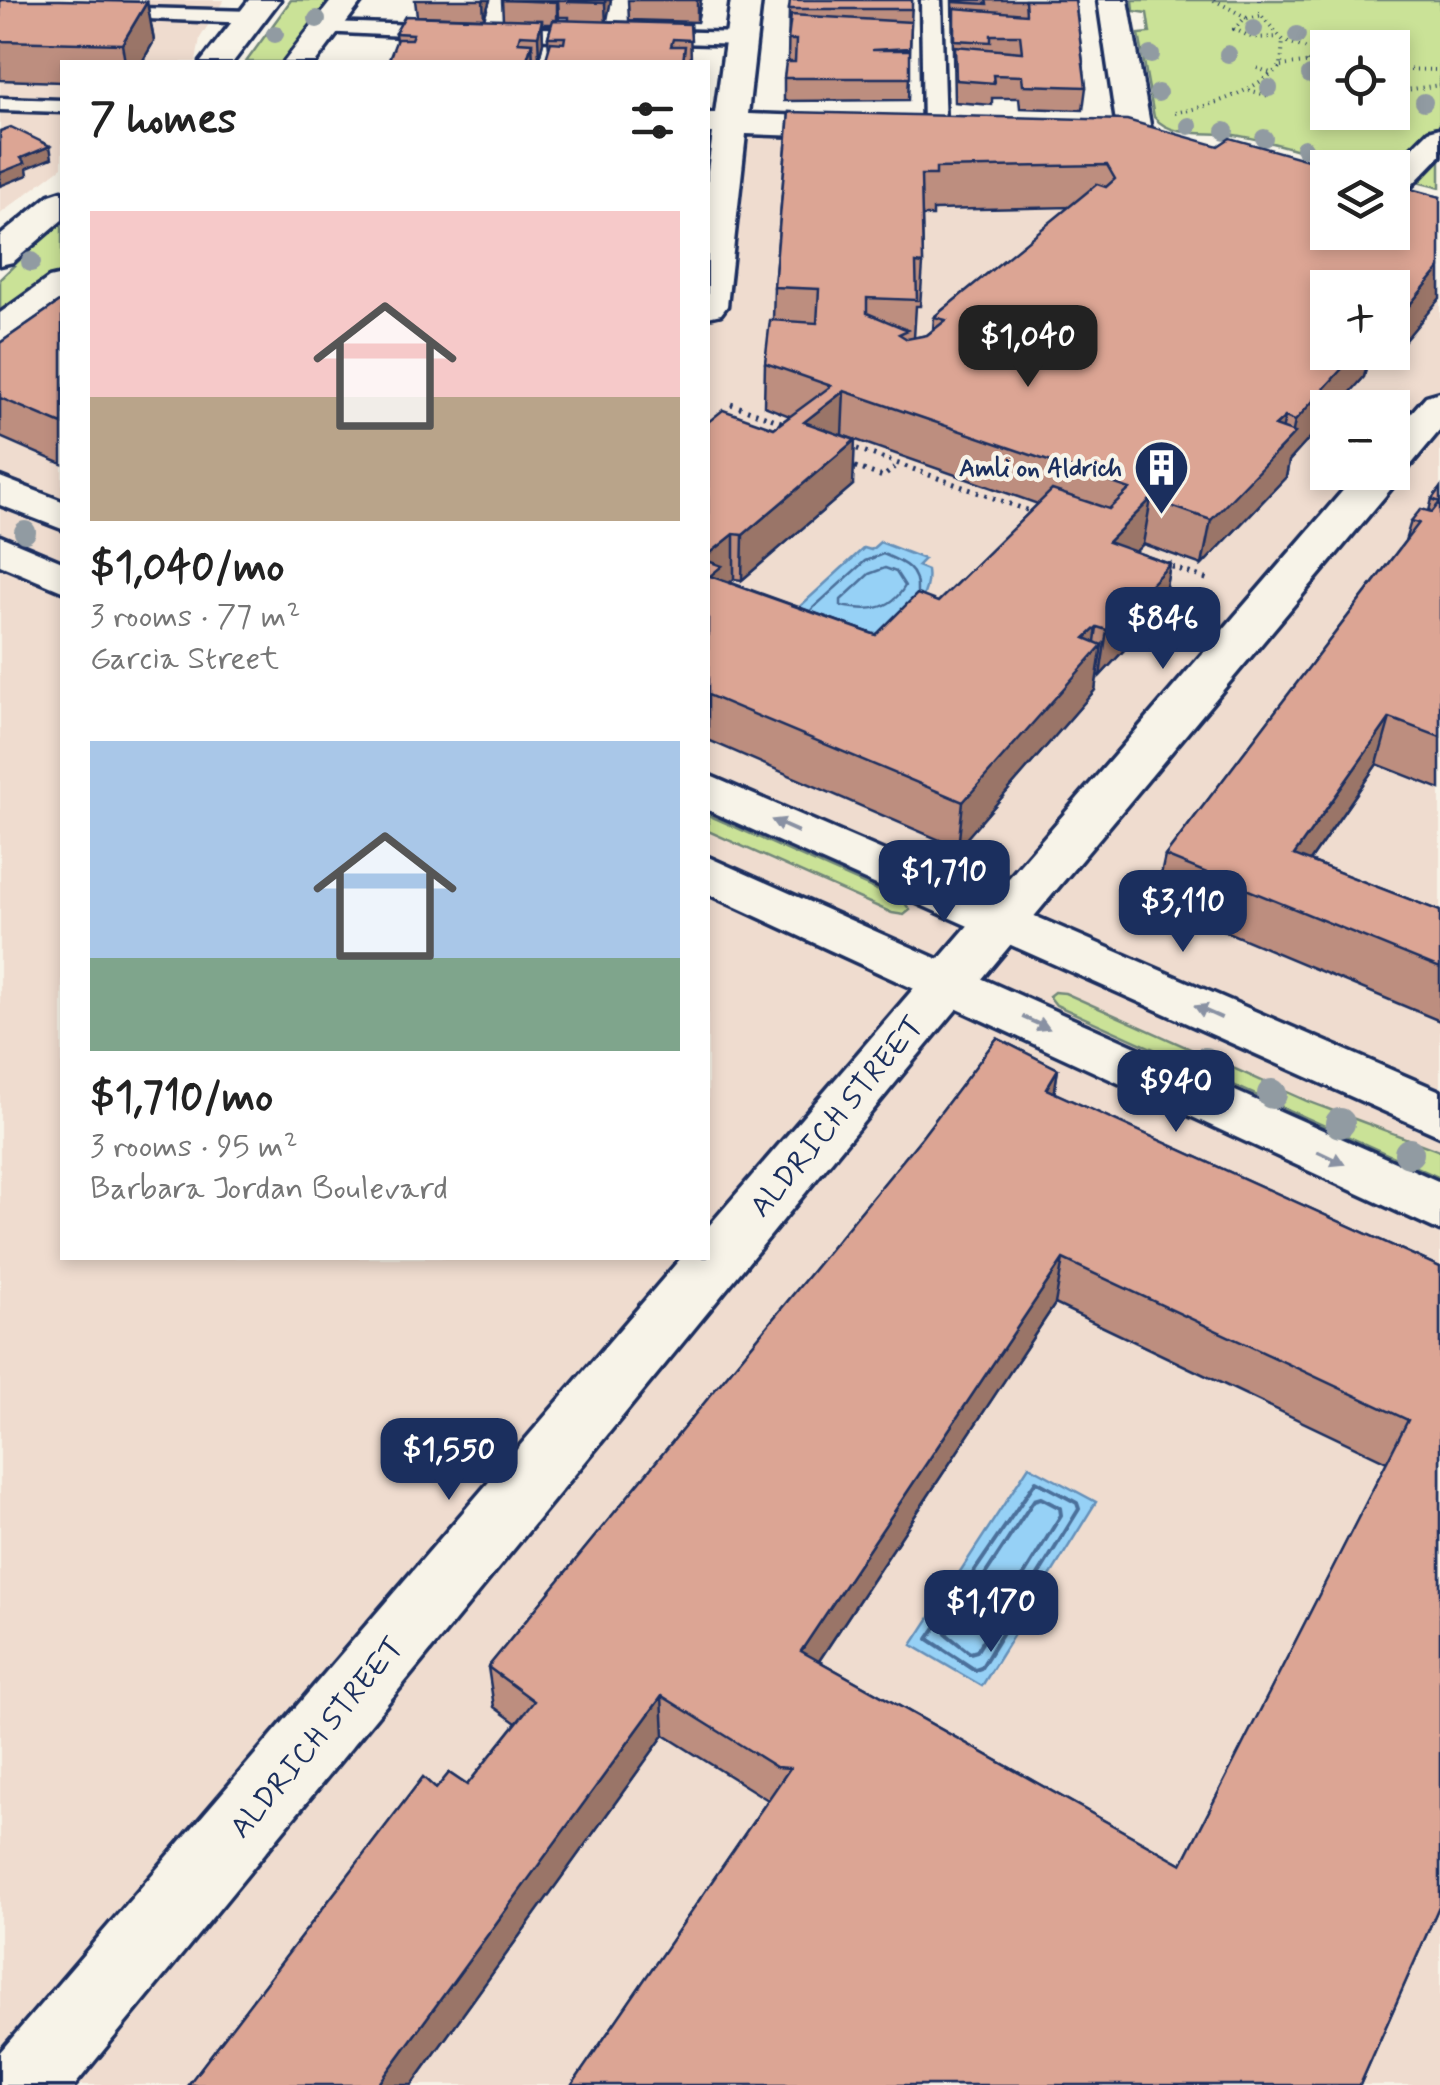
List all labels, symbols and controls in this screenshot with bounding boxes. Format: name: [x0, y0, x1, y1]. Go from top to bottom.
map controls: [1310, 30, 1410, 490]
button: locate: [1310, 30, 1410, 130]
text: 7 homes: [90, 93, 237, 148]
icon: filters: [625, 93, 680, 148]
button: layers: [1310, 150, 1410, 250]
button: +: [1310, 270, 1410, 370]
icon: home: [295, 276, 475, 456]
pin: $1,040: [947, 305, 1109, 390]
text: $1,040: [980, 316, 1076, 358]
button: −: [1310, 390, 1410, 490]
building icon: Amli on Aldrich: [1131, 437, 1191, 516]
place label: Amli on Aldrich: [959, 453, 1122, 486]
text: $1,040/mo: [90, 541, 285, 596]
pin: $846: [1104, 587, 1222, 672]
text: 3 rooms · 77 m²: [90, 596, 301, 638]
text: $846: [1127, 598, 1199, 640]
text: Garcia Street: [90, 638, 279, 680]
icon: home: [295, 806, 475, 986]
one-way arrow: [770, 817, 799, 834]
pin: $1,710: [863, 840, 1025, 925]
text: $1,710: [901, 851, 987, 893]
pin: $3,110: [1102, 870, 1264, 955]
text: $3,110: [1141, 881, 1225, 923]
one-way arrow: [1193, 1004, 1223, 1020]
street label: ALDRICH STREET: [741, 1008, 933, 1226]
one-way arrow: [1022, 1015, 1051, 1032]
pin: $940: [1117, 1050, 1235, 1135]
text: $940: [1139, 1061, 1213, 1103]
text: $1,710/mo: [90, 1071, 273, 1126]
text: 3 rooms · 95 m²: [90, 1126, 298, 1168]
one-way arrow: [1317, 1150, 1346, 1166]
text: Barbara Jordan Boulevard: [90, 1168, 448, 1210]
pin: $1,550: [368, 1418, 530, 1503]
text: $1,550: [403, 1429, 495, 1471]
pin: $1,170: [910, 1570, 1072, 1655]
text: $1,170: [946, 1581, 1036, 1623]
street label: ALDRICH STREET: [221, 1629, 413, 1847]

